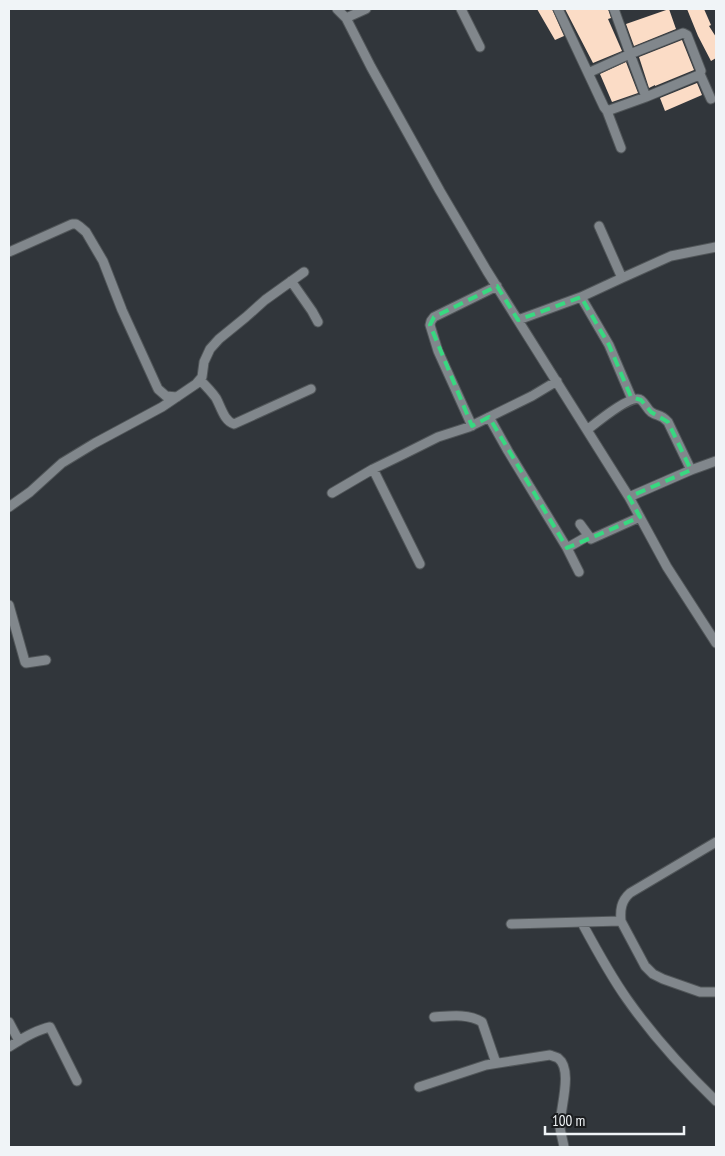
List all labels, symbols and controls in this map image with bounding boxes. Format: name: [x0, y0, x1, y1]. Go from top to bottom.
scale bar: [545, 1104, 684, 1136]
text: 100 m: [552, 1111, 585, 1130]

